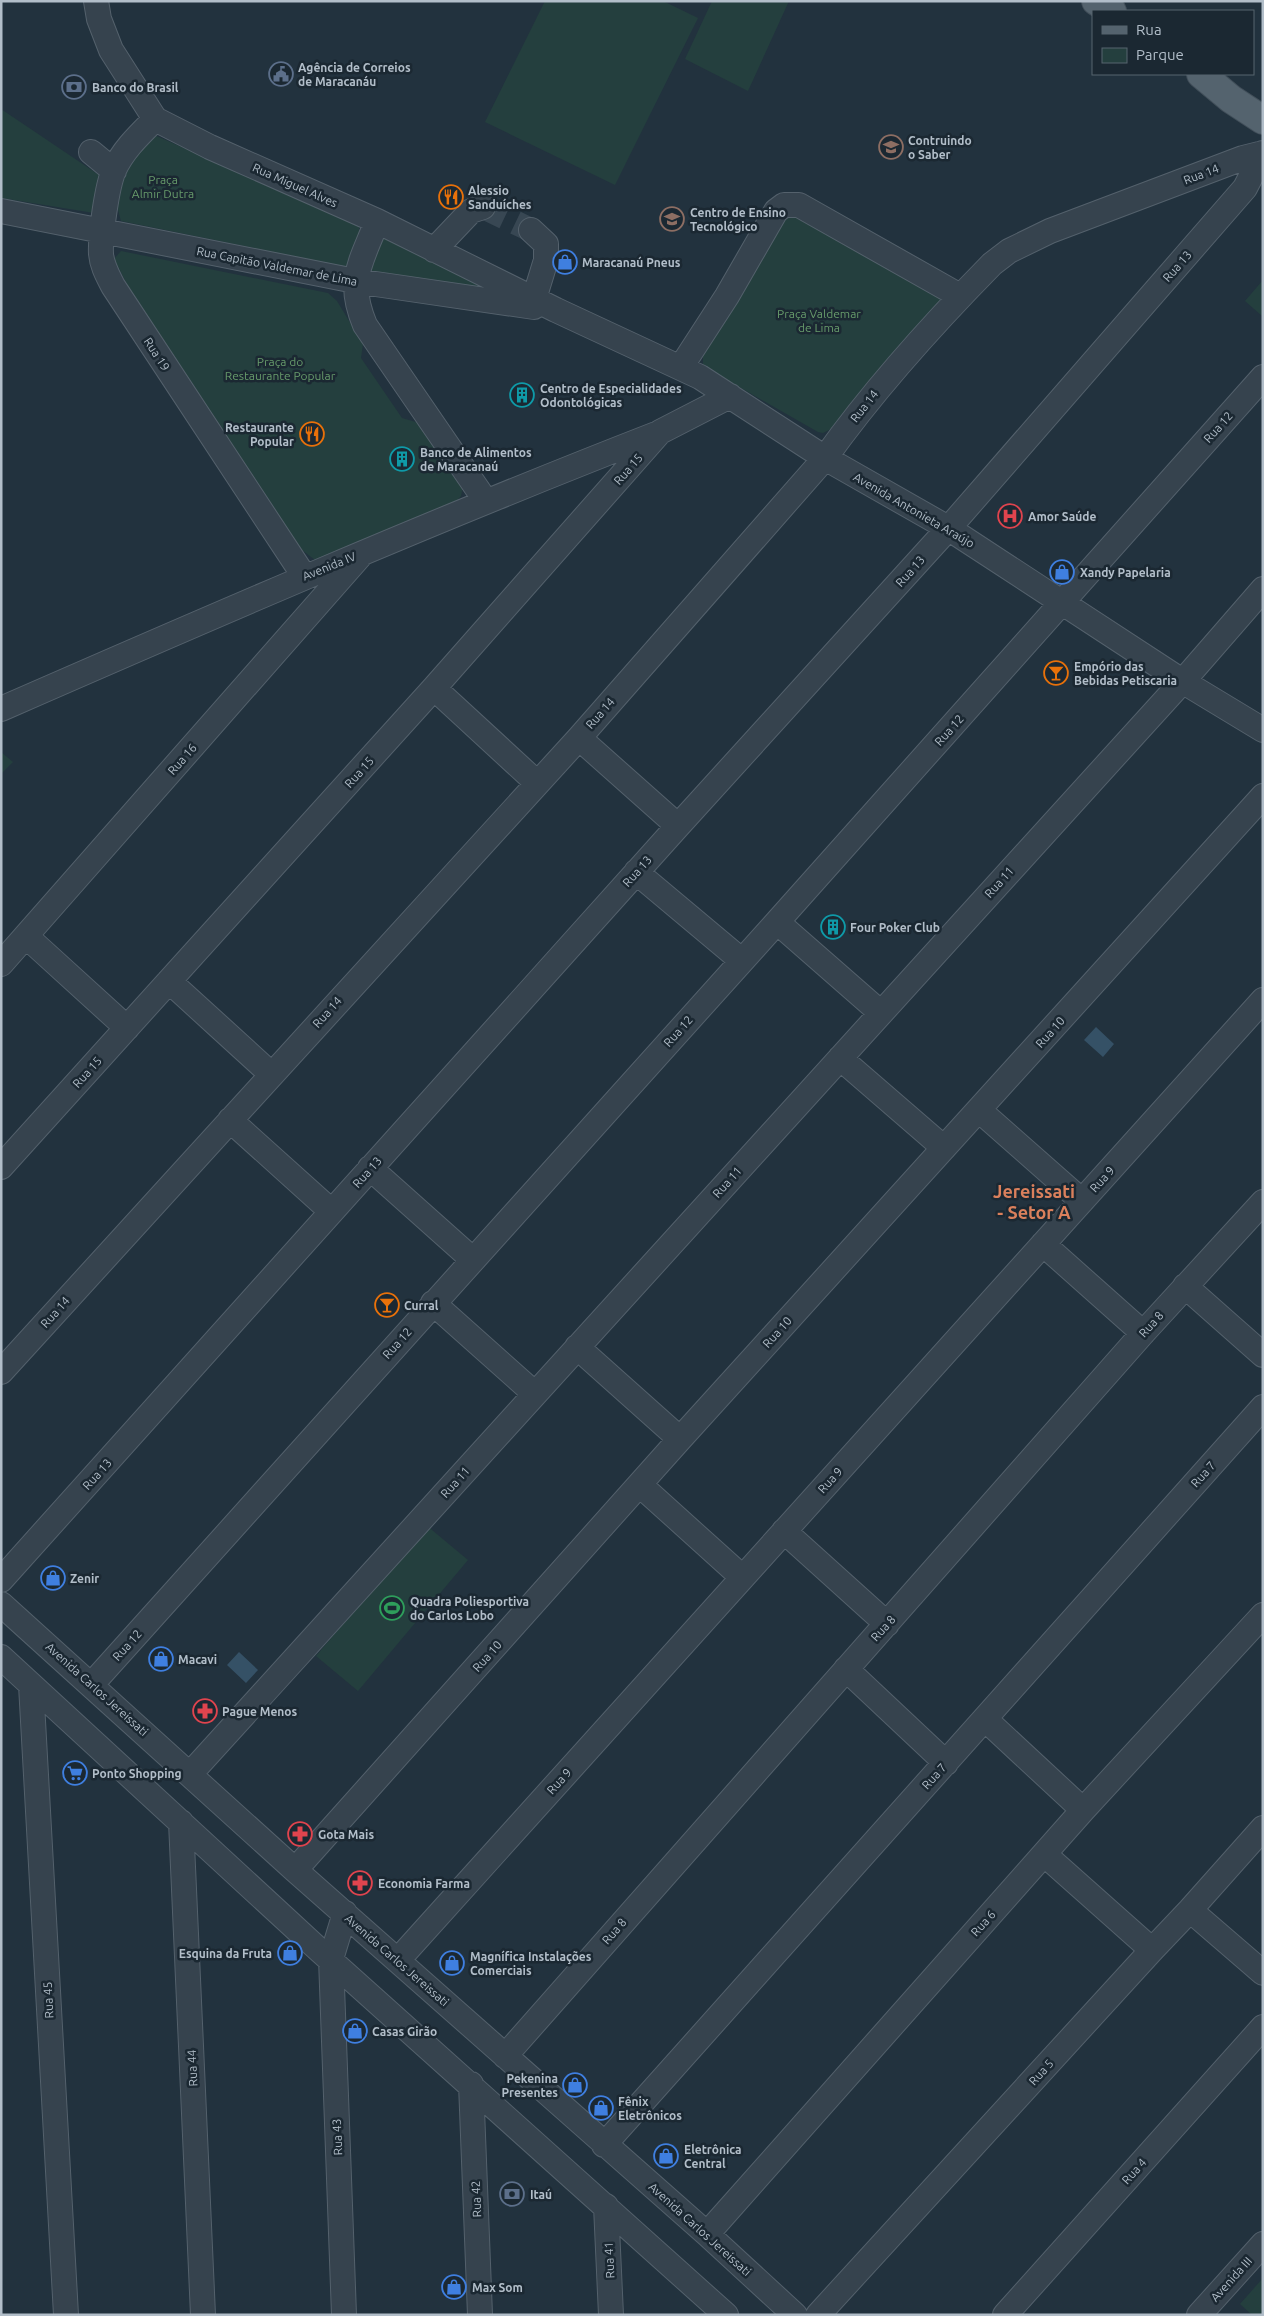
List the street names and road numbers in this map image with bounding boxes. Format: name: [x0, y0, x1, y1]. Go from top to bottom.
street label: Rua Miguel Alves: [251, 160, 339, 210]
street label: Rua 14: [1182, 161, 1221, 187]
street label: Rua Capitão Valdemar de Lima: [196, 244, 358, 288]
street label: Rua 13: [1160, 248, 1194, 284]
street label: Rua 19: [142, 335, 172, 373]
street label: Rua 14: [848, 387, 881, 424]
street label: Rua 12: [1201, 409, 1235, 445]
street label: Rua 15: [611, 451, 645, 487]
street label: Avenida Antonieta Araújo: [851, 470, 977, 550]
street label: Avenida IV: [300, 549, 358, 583]
street label: Rua 13: [893, 553, 927, 589]
street label: Rua 14: [583, 695, 617, 731]
street label: Rua 12: [932, 712, 966, 748]
street label: Rua 16: [165, 741, 199, 777]
street label: Rua 15: [342, 754, 376, 790]
street label: Rua 13: [620, 853, 654, 889]
street label: Rua 11: [982, 864, 1016, 900]
street label: Rua 14: [310, 994, 344, 1030]
street label: Rua 12: [661, 1013, 695, 1049]
street label: Rua 10: [1033, 1014, 1067, 1050]
street label: Rua 15: [70, 1054, 104, 1090]
street label: Rua 13: [350, 1154, 384, 1190]
street label: Rua 9: [1087, 1163, 1117, 1195]
street label: Rua 11: [710, 1164, 744, 1200]
street label: Rua 14: [38, 1294, 72, 1330]
street label: Rua 8: [1136, 1308, 1166, 1340]
street label: Rua 10: [760, 1314, 794, 1350]
street label: Rua 12: [380, 1325, 414, 1361]
street label: Rua 13: [80, 1456, 114, 1492]
street label: Rua 7: [1188, 1458, 1218, 1490]
street label: Rua 11: [438, 1464, 472, 1500]
street label: Rua 9: [815, 1464, 845, 1496]
street label: Rua 8: [868, 1612, 898, 1644]
street label: Rua 12: [110, 1627, 144, 1663]
street label: Rua 10: [470, 1638, 504, 1674]
street label: Avenida Carlos Jereissati: [43, 1640, 151, 1738]
street label: Rua 7: [919, 1760, 949, 1792]
street label: Rua 9: [544, 1765, 574, 1797]
street label: Rua 6: [968, 1907, 998, 1939]
street label: Avenida Carlos Jereissati: [343, 1912, 451, 2009]
street label: Rua 8: [599, 1915, 629, 1947]
street label: Rua 45: [41, 1981, 55, 2019]
street label: Rua 44: [185, 2049, 199, 2087]
street label: Rua 5: [1026, 2056, 1056, 2088]
street label: Rua 43: [330, 2118, 344, 2156]
street label: Rua 4: [1119, 2155, 1149, 2187]
street label: Rua 42: [469, 2180, 483, 2218]
street label: Avenida Carlos Jereissati: [646, 2180, 754, 2278]
street label: Rua 41: [602, 2241, 616, 2279]
street label: Avenida III: [1208, 2254, 1254, 2304]

